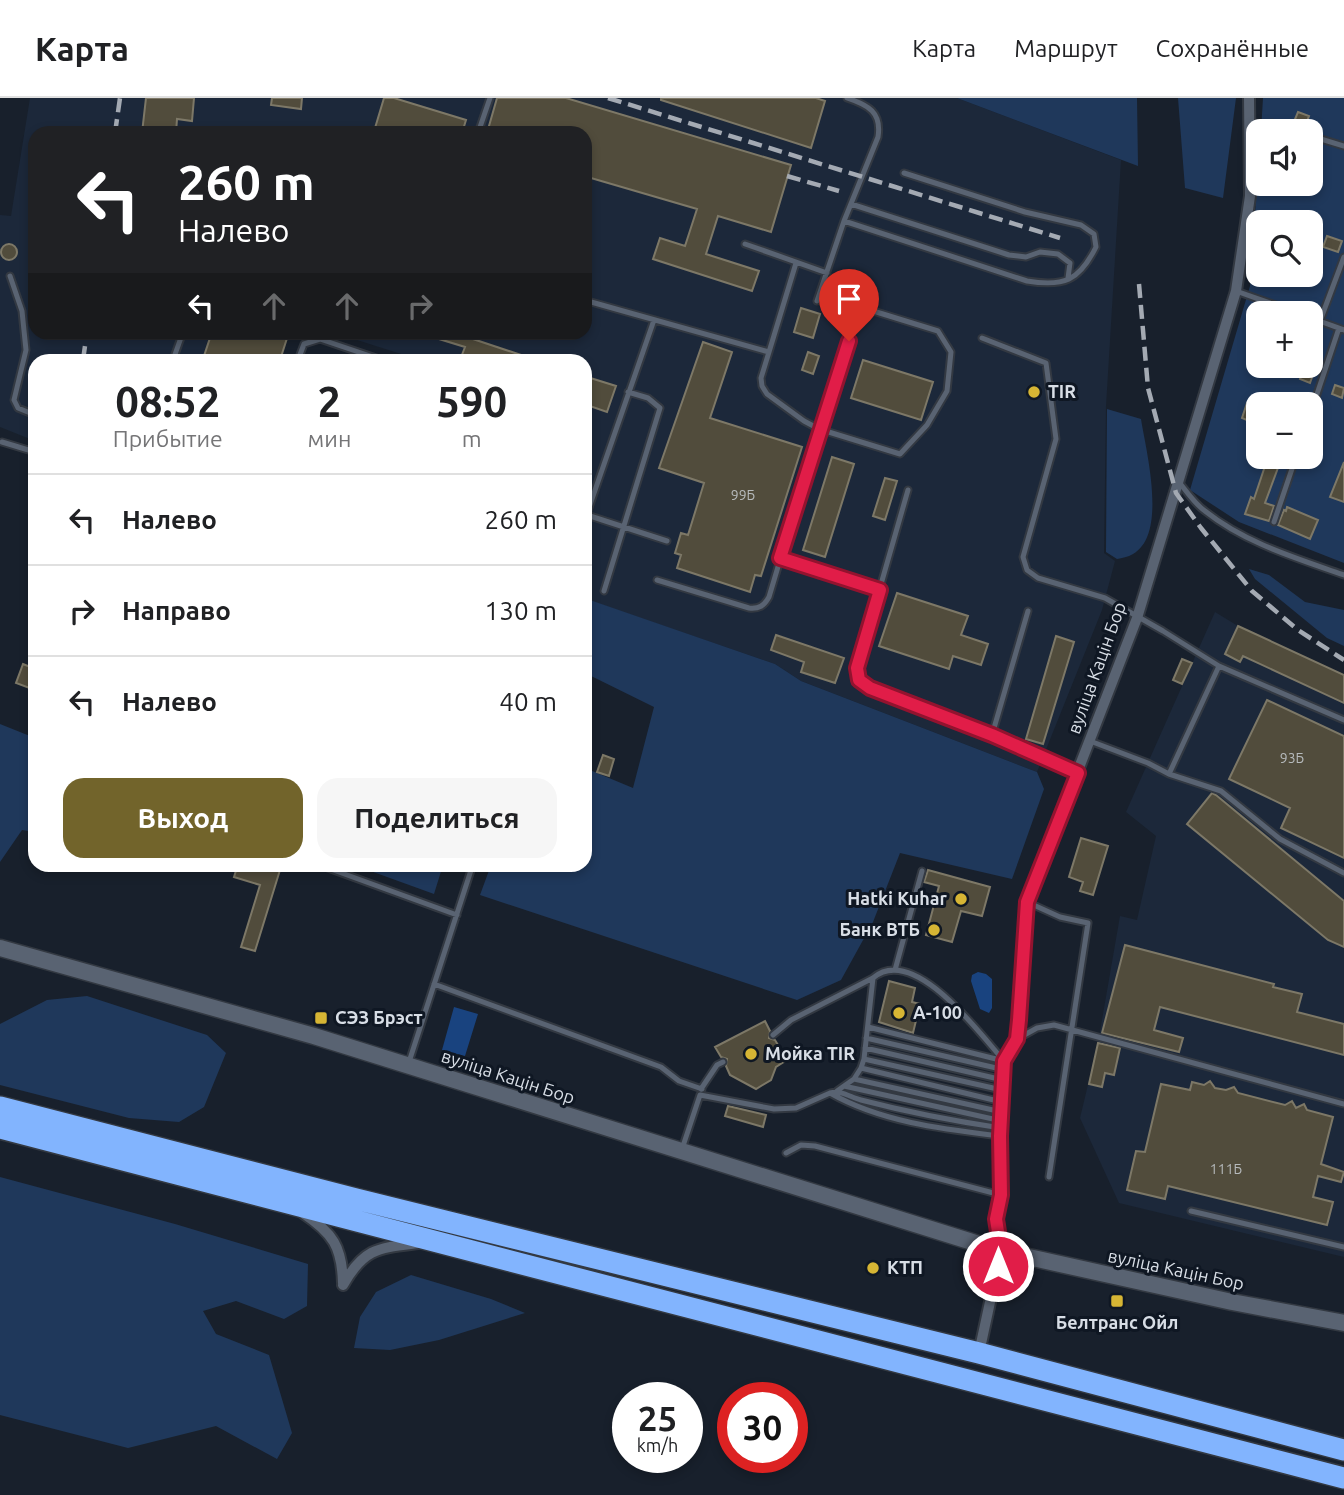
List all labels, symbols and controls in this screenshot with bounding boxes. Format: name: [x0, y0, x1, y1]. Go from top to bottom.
text: Карта: [35, 30, 129, 67]
text: Карта: [912, 35, 976, 62]
text: Маршрут: [1014, 35, 1118, 62]
text: Сохранённые: [1156, 35, 1309, 62]
map controls: [1246, 119, 1323, 469]
button: sound: [1246, 119, 1323, 196]
icon: left: [63, 154, 154, 245]
text: 260 m: [178, 154, 315, 209]
button: search: [1246, 210, 1323, 287]
text: Налево: [178, 212, 290, 248]
pin: [819, 269, 879, 341]
icon: arrive: [830, 280, 868, 318]
icon: left: [182, 287, 220, 325]
icon: ahead: [255, 287, 293, 325]
icon: ahead: [328, 287, 366, 325]
icon: right: [401, 287, 439, 325]
button: +: [1246, 301, 1323, 378]
text: 08:52: [115, 378, 220, 425]
text: 2: [318, 378, 341, 425]
text: 590: [436, 378, 507, 425]
place label: TIR: [1048, 381, 1076, 401]
marker: TIR: [1026, 384, 1042, 400]
button: −: [1246, 392, 1323, 469]
text: Прибытие: [113, 426, 223, 451]
text: мин: [308, 426, 351, 451]
text: m: [462, 426, 482, 451]
house number: 99Б: [731, 487, 755, 503]
icon: left: [63, 501, 101, 539]
text: Налево: [122, 505, 217, 534]
text: 260 m: [485, 505, 557, 534]
icon: right: [63, 592, 101, 630]
text: Направо: [122, 596, 231, 625]
text: 130 m: [485, 596, 557, 625]
street label: вуліца Кацін Бор: [1063, 599, 1129, 736]
icon: left: [63, 683, 101, 721]
text: Налево: [122, 687, 217, 716]
text: 40 m: [499, 687, 557, 716]
house number: 93Б: [1280, 750, 1304, 766]
button: Выход: [63, 778, 303, 858]
button: Поделиться: [317, 778, 557, 858]
place label: Hatki Kuhar: [847, 888, 948, 908]
marker: Hatki Kuhar: [953, 891, 969, 907]
place label: Банк ВТБ: [839, 919, 920, 939]
marker: Банк ВТБ: [926, 922, 942, 938]
place label: А-100: [913, 1002, 962, 1022]
marker: А-100: [891, 1005, 907, 1021]
place label: СЭЗ Брэст: [335, 1007, 423, 1027]
marker: СЭЗ Брэст: [313, 1010, 329, 1026]
place label: Мойка TIR: [765, 1043, 855, 1063]
street label: вуліца Кацін Бор: [439, 1045, 577, 1107]
marker: Мойка TIR: [743, 1046, 759, 1062]
house number: 111Б: [1210, 1161, 1242, 1177]
position arrow: [961, 1229, 1035, 1303]
street label: вуліца Кацін Бор: [1106, 1245, 1246, 1293]
place label: КТП: [887, 1257, 923, 1277]
marker: КТП: [865, 1260, 881, 1276]
marker: Белтранс Ойл: [1109, 1293, 1125, 1309]
place label: Белтранс Ойл: [1056, 1312, 1178, 1332]
speed limit sign: 30: [717, 1382, 808, 1473]
text: 25: [638, 1398, 677, 1438]
text: km/h: [637, 1435, 678, 1455]

